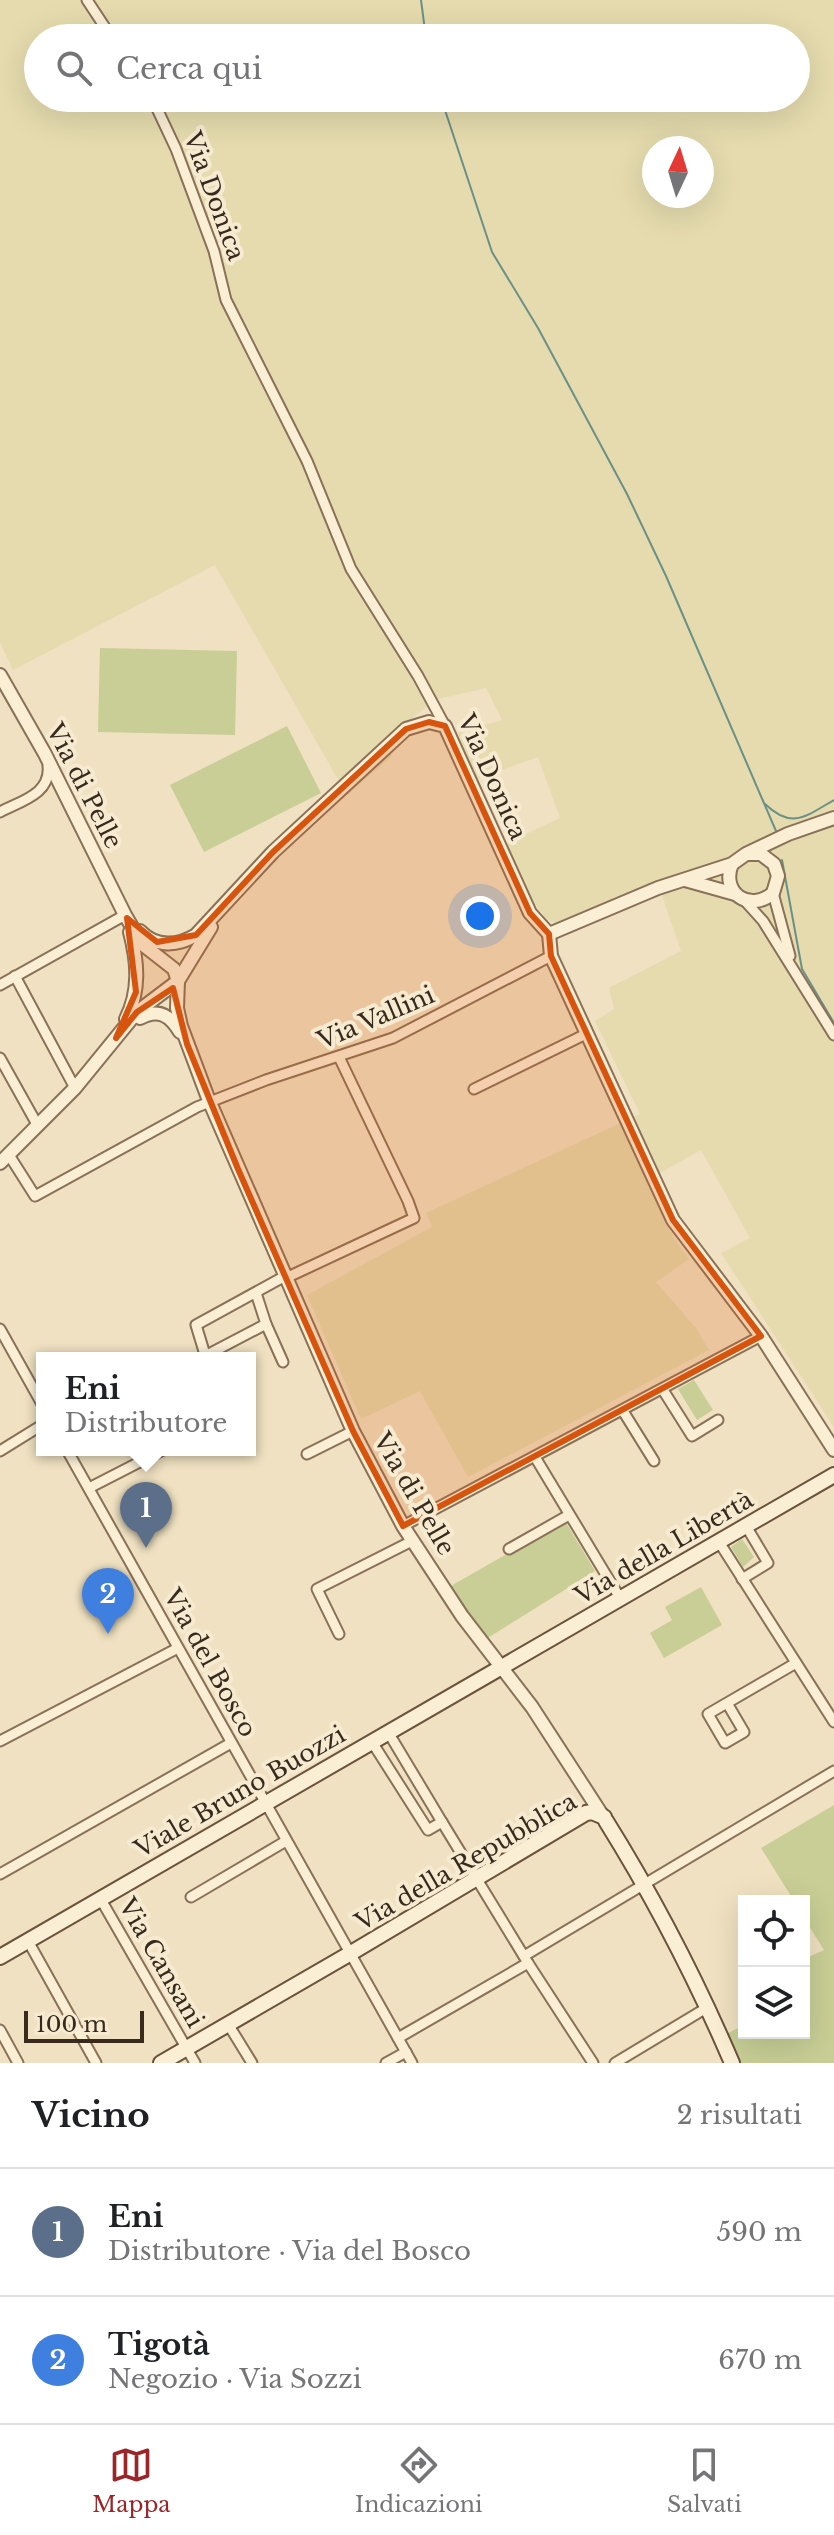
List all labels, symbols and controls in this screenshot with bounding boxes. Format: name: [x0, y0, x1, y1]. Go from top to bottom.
search box: [24, 24, 810, 112]
icon: search: [52, 46, 96, 90]
text: Cerca qui: [116, 50, 262, 87]
street label: Via Donica: [178, 127, 251, 265]
north arrow: [642, 136, 714, 208]
street label: Via Donica: [451, 709, 533, 845]
street label: Via di Pelle: [40, 717, 128, 853]
your location: [460, 896, 500, 936]
street label: Via Vallini: [312, 980, 439, 1056]
popup: [36, 1352, 256, 1456]
text: Eni: [64, 1370, 120, 1407]
text: Distributore: [64, 1407, 228, 1439]
street label: Via di Pelle: [367, 1426, 461, 1560]
pin: 1: [120, 1482, 172, 1548]
street label: Via della Libertà: [569, 1484, 759, 1611]
pin: 2: [82, 1568, 134, 1634]
street label: Via del Bosco: [157, 1583, 263, 1742]
street label: Viale Bruno Buozzi: [128, 1719, 350, 1864]
street label: Via della Repubblica: [349, 1786, 582, 1937]
street label: Via Cansani: [112, 1892, 210, 2033]
map controls: [738, 1895, 810, 2039]
button: locate: [738, 1895, 810, 1967]
button: layers: [738, 1967, 810, 2039]
scale bar: [24, 2007, 144, 2043]
text: 100 m: [36, 2011, 107, 2038]
text: Vicino: [32, 2094, 150, 2136]
text: 2 risultati: [677, 2099, 802, 2131]
text: Eni: [108, 2198, 164, 2235]
text: 1: [52, 2216, 64, 2248]
text: 590 m: [717, 2216, 802, 2248]
text: Distributore · Via del Bosco: [108, 2235, 471, 2267]
text: Tigotà: [108, 2326, 210, 2363]
text: 2: [50, 2344, 66, 2376]
text: 670 m: [718, 2344, 802, 2376]
text: Negozio · Via Sozzi: [108, 2363, 362, 2395]
tab: Mappa: [92, 2443, 171, 2518]
tab: Indicazioni: [355, 2443, 483, 2518]
tab: Salvati: [667, 2443, 742, 2518]

